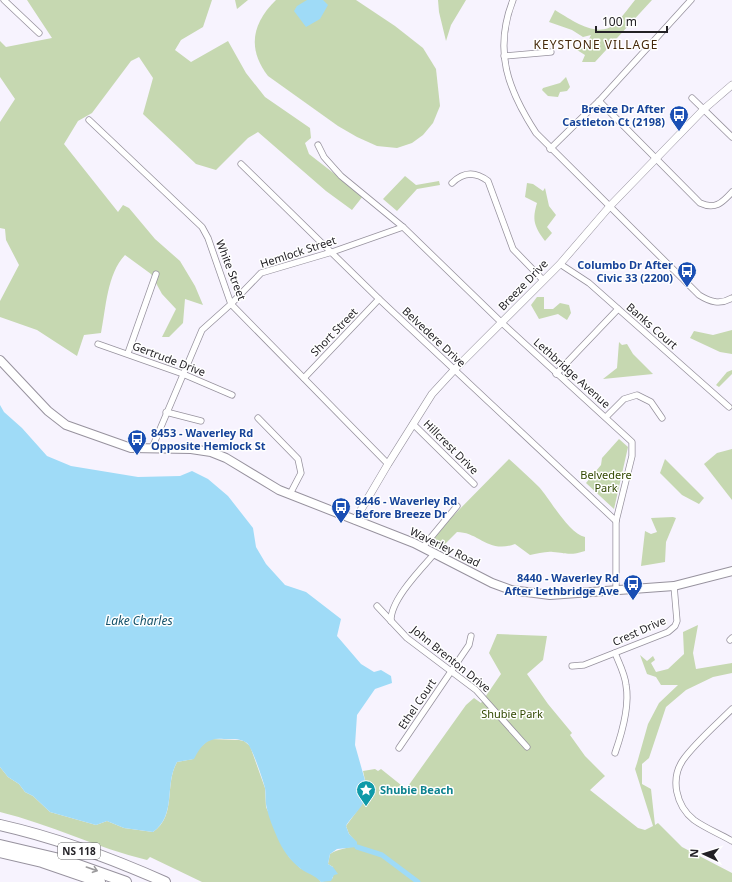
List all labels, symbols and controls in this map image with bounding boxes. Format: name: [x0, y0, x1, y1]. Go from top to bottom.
scale bar: [596, 8, 667, 34]
text: 100 m: [602, 13, 637, 30]
district label: KEYSTONE VILLAGE: [534, 36, 658, 53]
place label: Breeze Dr After Castleton Ct (2198): [562, 101, 665, 129]
bus stop icon: Breeze Dr After Castleton Ct (2198): [668, 104, 690, 132]
street label: Hemlock Street: [258, 232, 338, 271]
street label: White Street: [213, 237, 250, 302]
street label: Breeze Drive: [495, 256, 551, 313]
place label: Columbo Dr After Civic 33 (2200): [577, 257, 673, 285]
bus stop icon: Columbo Dr After Civic 33 (2200): [676, 260, 698, 288]
street label: Banks Court: [624, 299, 681, 352]
street label: Belvedere Drive: [399, 303, 469, 370]
street label: Short Street: [307, 304, 360, 359]
street label: Lethbridge Avenue: [531, 334, 614, 411]
street label: Gertrude Drive: [130, 338, 208, 379]
street label: Hillcrest Drive: [421, 416, 482, 477]
place label: 8453 - Waverley Rd Opposite Hemlock St: [151, 425, 266, 453]
bus stop icon: 8453 - Waverley Rd Opposite Hemlock St: [126, 428, 148, 456]
park label: Belvedere Park: [580, 467, 632, 495]
place label: 8446 - Waverley Rd Before Breeze Dr: [355, 493, 457, 521]
bus stop icon: 8446 - Waverley Rd Before Breeze Dr: [330, 496, 352, 524]
street label: Waverley Road: [408, 523, 483, 570]
place label: 8440 - Waverley Rd After Lethbridge Ave: [504, 570, 619, 598]
bus stop icon: 8440 - Waverley Rd After Lethbridge Ave: [622, 573, 644, 601]
water label: Lake Charles: [105, 612, 173, 629]
street label: Crest Drive: [610, 612, 668, 649]
street label: John Brenton Drive: [408, 621, 494, 695]
street label: Ethel Court: [394, 676, 439, 732]
park label: Shubie Park: [481, 706, 543, 721]
place icon: Shubie Beach: [355, 779, 377, 807]
place label: Shubie Beach: [380, 782, 453, 797]
north arrow: [684, 834, 724, 874]
road number: NS 118: [58, 843, 100, 859]
text: N: [686, 848, 701, 858]
one-way arrow: [85, 866, 98, 873]

